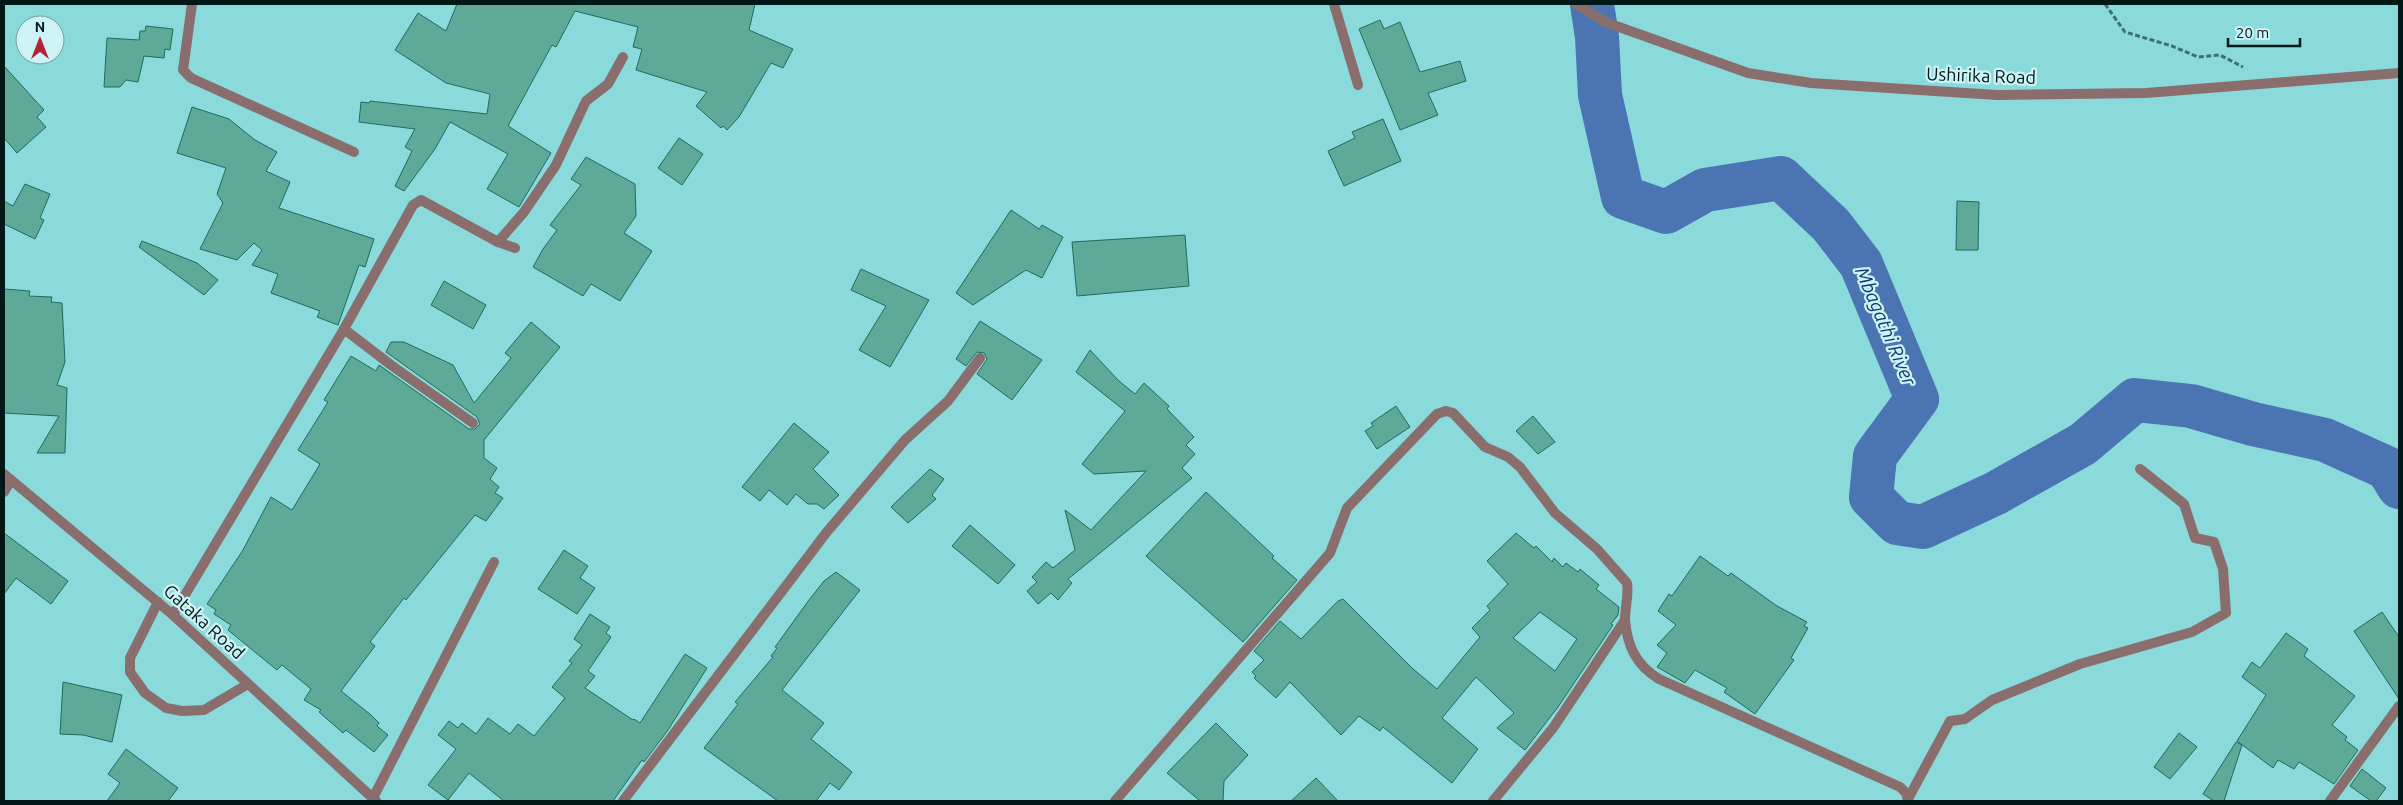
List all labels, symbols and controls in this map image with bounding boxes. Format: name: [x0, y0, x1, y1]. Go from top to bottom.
north arrow: [15, 15, 65, 65]
scale bar: [2228, 15, 2300, 47]
text: N: [35, 19, 45, 35]
text: 20 m: [2236, 24, 2269, 41]
street label: Ushirika Road: [1926, 63, 2036, 87]
water label: Mbagathi River: [1851, 263, 1921, 389]
street label: Gataka Road: [160, 580, 249, 663]

